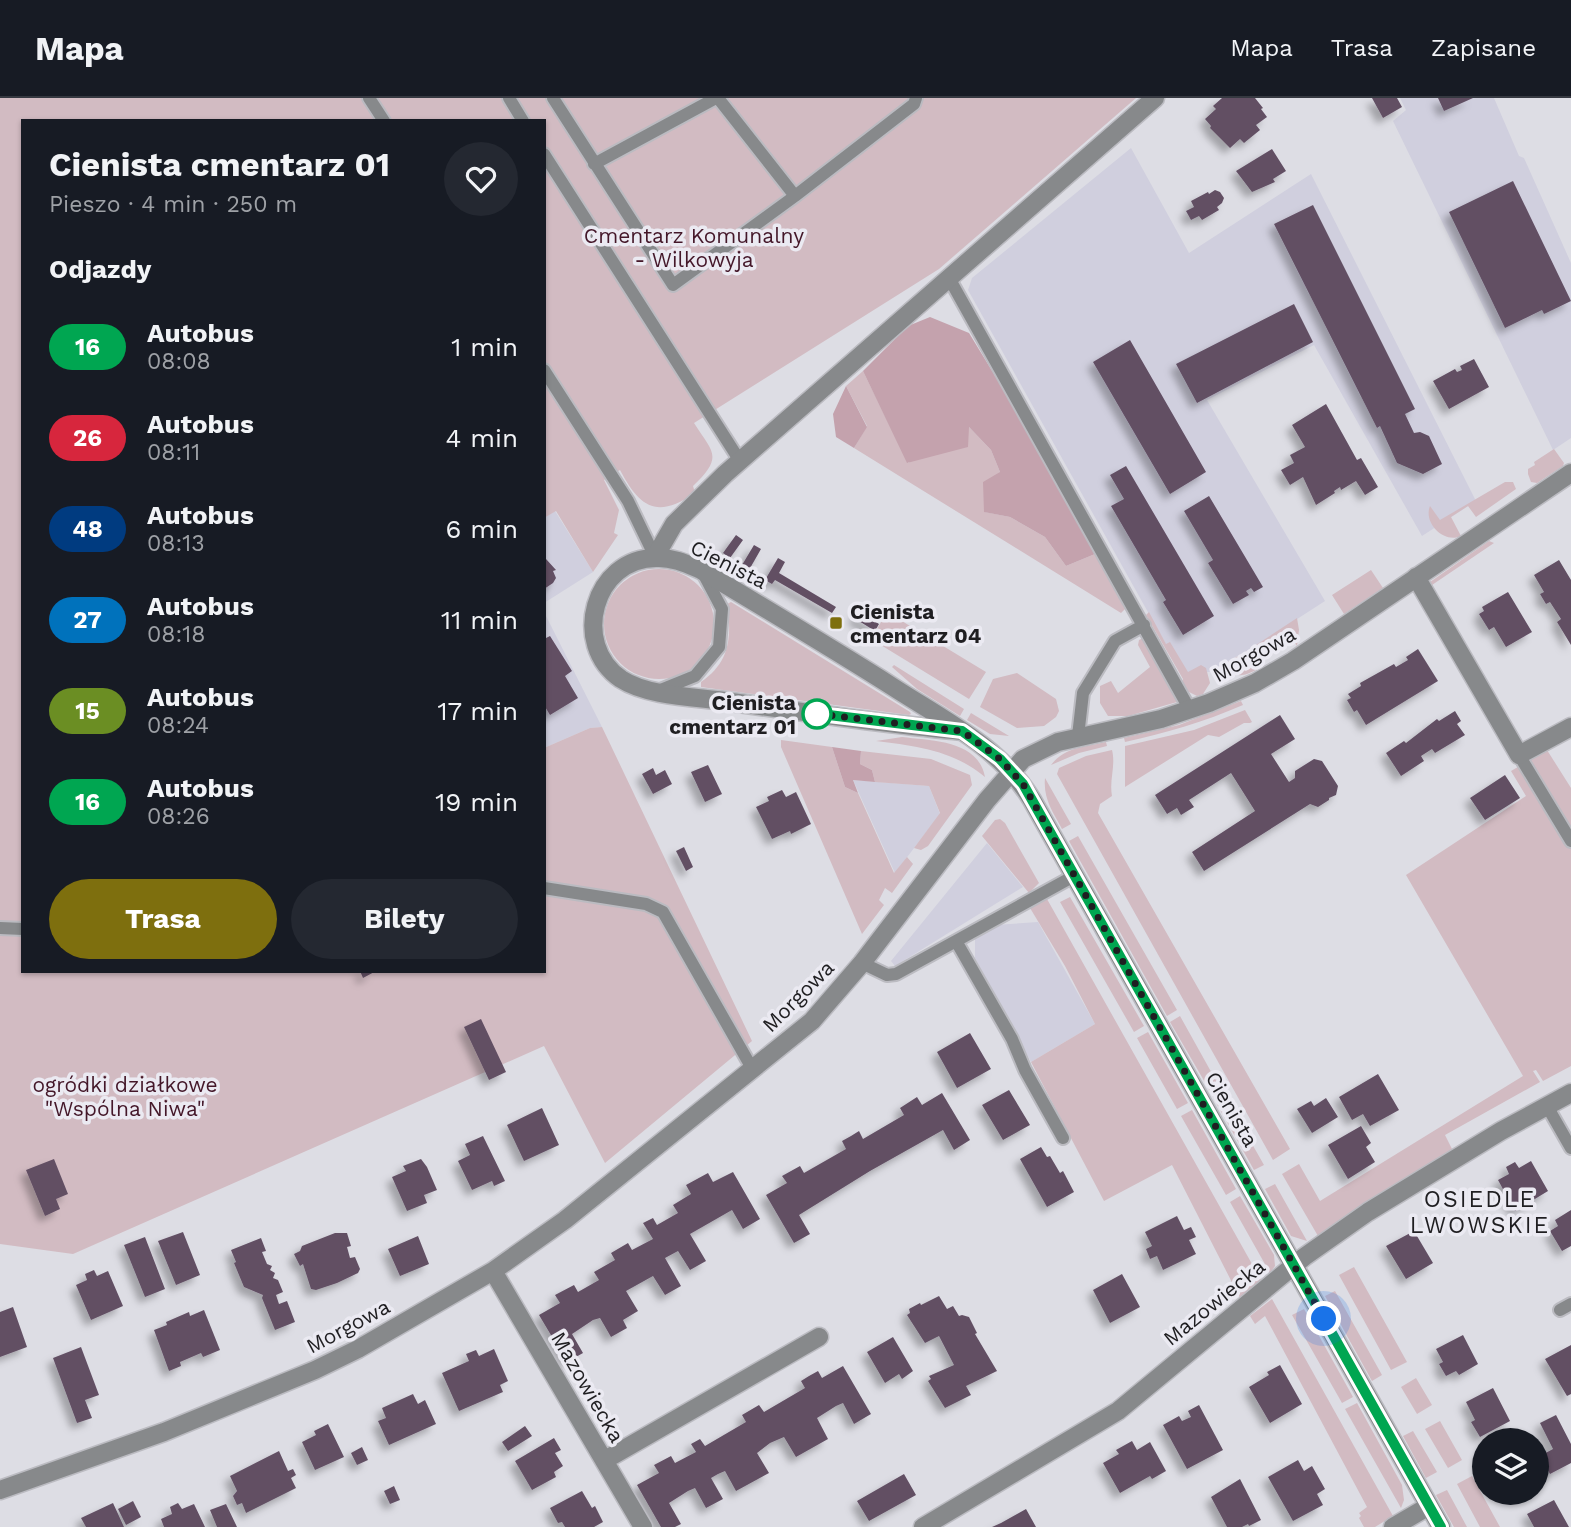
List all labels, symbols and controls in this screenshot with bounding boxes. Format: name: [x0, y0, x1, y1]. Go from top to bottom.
text: Mapa: [35, 29, 124, 68]
text: Mapa: [1230, 34, 1293, 62]
text: Trasa: [1331, 34, 1393, 62]
text: Zapisane: [1431, 34, 1536, 62]
button: heart: [444, 142, 518, 216]
text: Cienista cmentarz 01: [49, 145, 390, 184]
text: Pieszo · 4 min · 250 m: [49, 191, 297, 218]
park label: Cmentarz Komunalny - Wilkowyja: [584, 223, 804, 272]
text: Odjazdy: [49, 254, 151, 284]
text: Autobus: [147, 318, 254, 348]
text: 1 min: [451, 332, 518, 362]
text: 16: [75, 333, 100, 361]
text: 08:08: [147, 348, 211, 375]
text: Autobus: [147, 409, 254, 439]
text: 4 min: [445, 423, 518, 453]
text: 26: [73, 424, 102, 452]
text: 08:11: [147, 439, 200, 466]
text: Autobus: [147, 500, 254, 530]
text: 6 min: [446, 514, 518, 544]
text: 48: [72, 515, 103, 543]
text: 08:13: [147, 530, 205, 557]
street label: Cienista: [687, 534, 772, 594]
text: Autobus: [147, 591, 254, 621]
place label: Cienista cmentarz 04: [850, 599, 981, 648]
text: 11 min: [441, 605, 518, 635]
text: 27: [73, 606, 102, 634]
marker: Cienista cmentarz 04: [828, 615, 844, 631]
text: 08:18: [147, 621, 205, 648]
street label: Morgowa: [1208, 621, 1300, 687]
text: Autobus: [147, 682, 254, 712]
place label: Cienista cmentarz 01: [669, 690, 797, 739]
text: 17 min: [437, 696, 518, 726]
text: 15: [75, 697, 100, 725]
marker: Cienista cmentarz 01: [802, 699, 832, 729]
text: 08:24: [147, 712, 209, 739]
text: Autobus: [147, 773, 254, 803]
text: 19 min: [435, 787, 518, 817]
text: 16: [75, 788, 100, 816]
text: 08:26: [147, 803, 210, 830]
button: Trasa: [49, 879, 277, 959]
button: Bilety: [291, 879, 518, 959]
street label: Morgowa: [757, 955, 839, 1037]
street label: Cienista: [1201, 1067, 1263, 1151]
park label: ogródki działkowe "Wspólna Niwa": [32, 1072, 218, 1121]
district label: OSIEDLE LWOWSKIE: [1410, 1186, 1550, 1239]
street label: Mazowiecka: [1158, 1253, 1270, 1351]
street label: Morgowa: [302, 1294, 394, 1358]
your location: [1306, 1301, 1341, 1336]
street label: Mazowiecka: [546, 1327, 630, 1447]
map controls: [1472, 1428, 1549, 1505]
button: layers: [1472, 1428, 1549, 1505]

